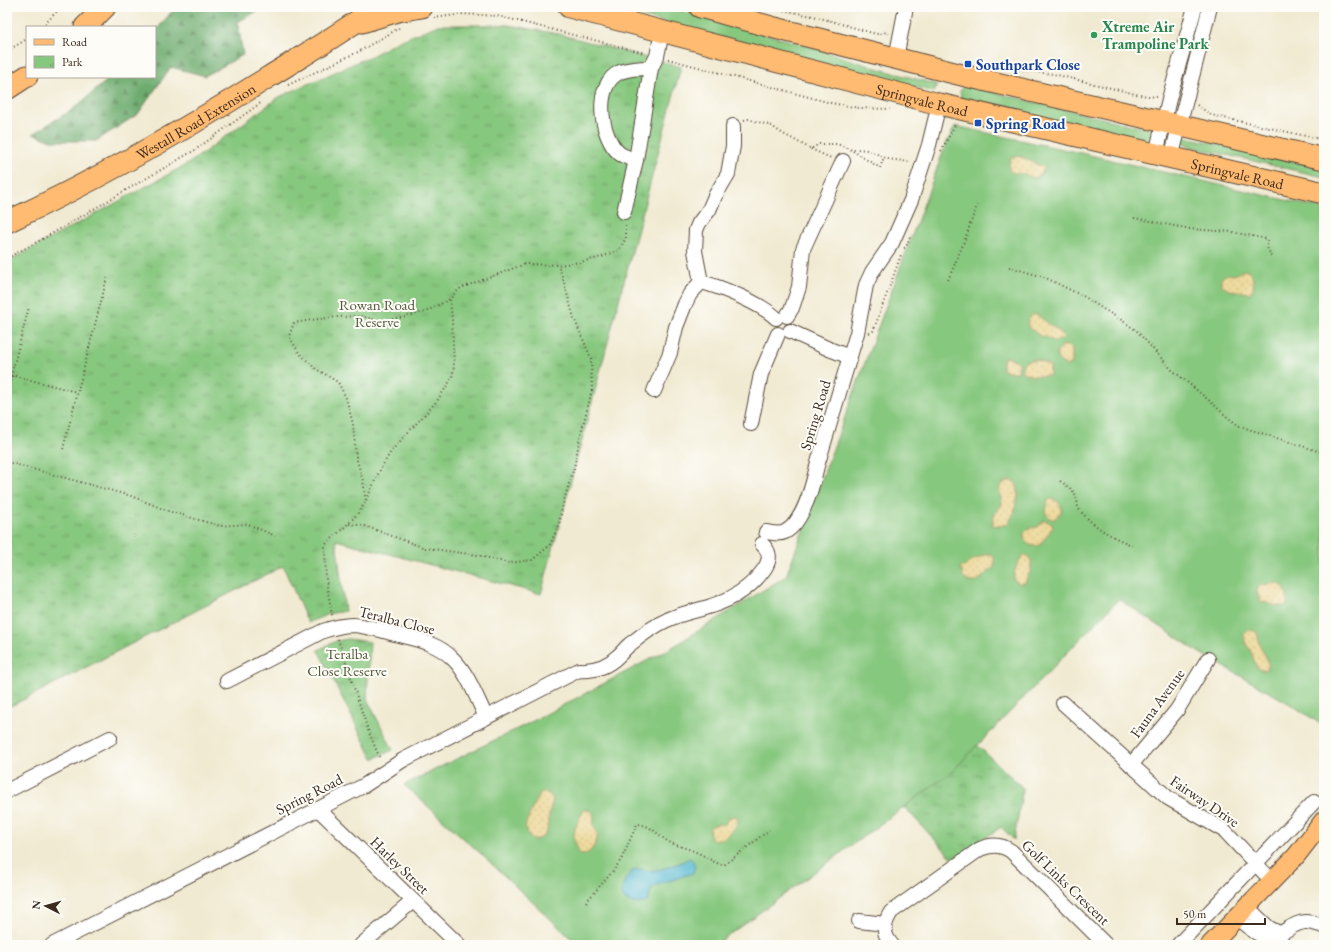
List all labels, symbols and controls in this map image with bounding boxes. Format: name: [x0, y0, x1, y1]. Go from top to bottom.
place label: Xtreme Air Trampoline Park: [1101, 17, 1210, 53]
legend: [26, 26, 156, 78]
marker: Xtreme Air Trampoline Park: [1089, 30, 1099, 40]
text: Road: [62, 34, 88, 50]
text: Park: [62, 54, 83, 70]
place label: Southpark Close: [976, 55, 1080, 74]
marker: Southpark Close: [963, 59, 973, 69]
street label: Westall Road Extension: [132, 78, 259, 164]
street label: Springvale Road: [874, 78, 970, 120]
place label: Spring Road: [986, 114, 1066, 133]
marker: Spring Road: [973, 118, 983, 128]
street label: Springvale Road: [1190, 153, 1286, 193]
park label: Rowan Road Reserve: [339, 295, 416, 331]
street label: Spring Road: [795, 377, 835, 452]
street label: Teralba Close: [357, 601, 437, 639]
park label: Teralba Close Reserve: [307, 644, 387, 680]
street label: Fauna Avenue: [1125, 664, 1189, 741]
street label: Spring Road: [272, 769, 346, 819]
street label: Fairway Drive: [1167, 771, 1243, 831]
street label: Harley Street: [366, 832, 434, 898]
street label: Golf Links Crescent: [1018, 835, 1114, 929]
north arrow: [26, 886, 66, 926]
text: N: [29, 900, 43, 910]
scale bar: [1177, 900, 1265, 926]
text: 50 m: [1183, 906, 1207, 922]

